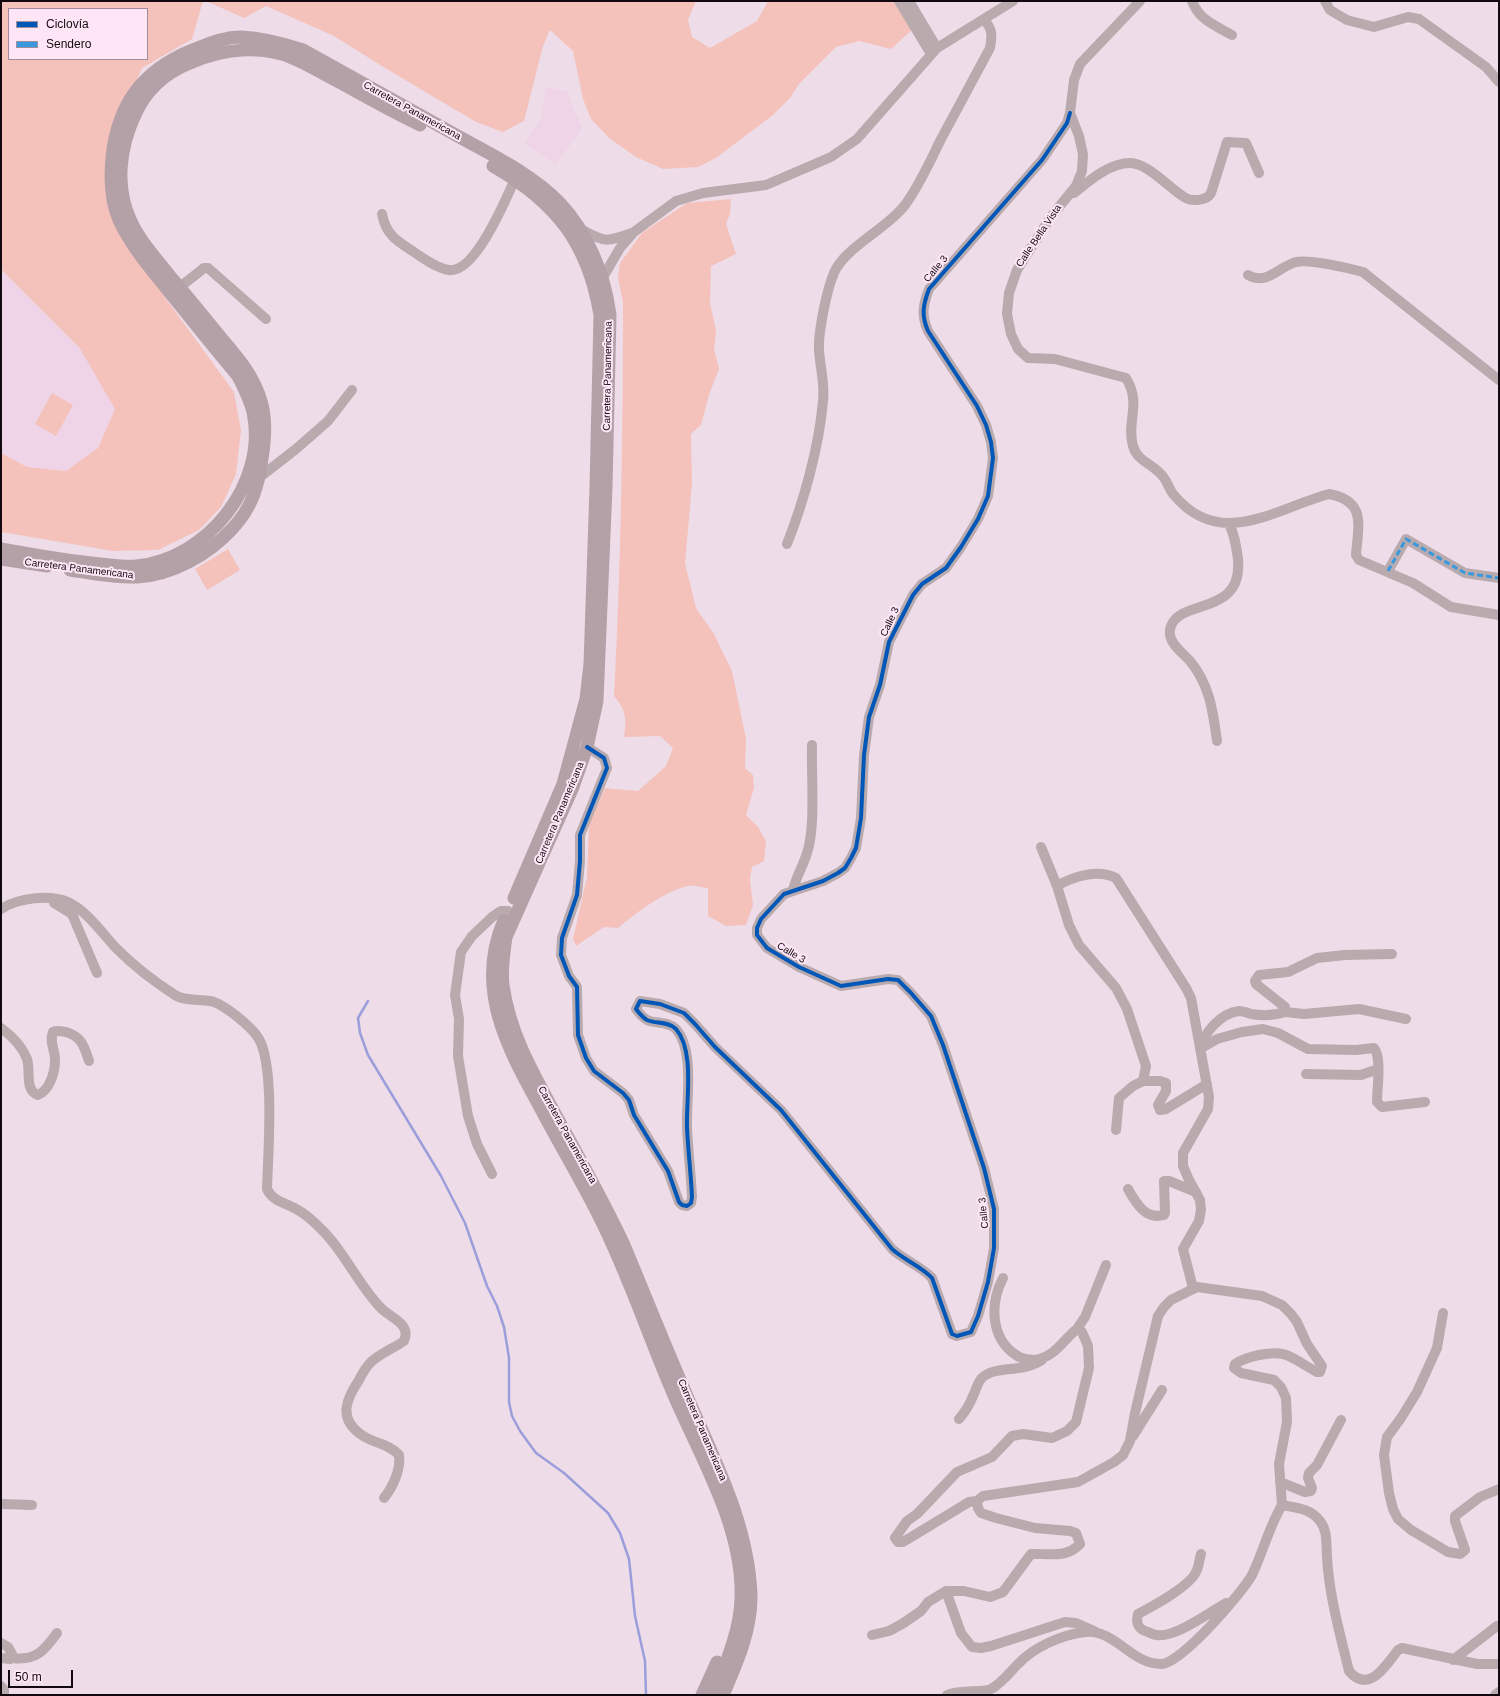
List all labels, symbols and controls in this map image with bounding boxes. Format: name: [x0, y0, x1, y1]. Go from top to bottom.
legend: [8, 8, 148, 60]
text: Ciclovía: [46, 17, 89, 31]
text: Sendero: [46, 37, 91, 51]
street label: Carretera Panamericana: [361, 79, 463, 143]
street label: Calle Bella Vista: [1014, 203, 1064, 269]
street label: Calle 3: [921, 253, 951, 285]
street label: Carretera Panamericana: [601, 321, 615, 431]
street label: Carretera Panamericana: [24, 556, 134, 582]
street label: Calle 3: [878, 605, 902, 639]
street label: Carretera Panamericana: [533, 760, 587, 866]
street label: Calle 3: [775, 940, 807, 966]
street label: Carretera Panamericana: [535, 1084, 599, 1186]
street label: Calle 3: [976, 1197, 992, 1229]
street label: Carretera Panamericana: [675, 1377, 729, 1483]
scale bar: [10, 1662, 75, 1688]
text: 50 m: [15, 1670, 42, 1684]

